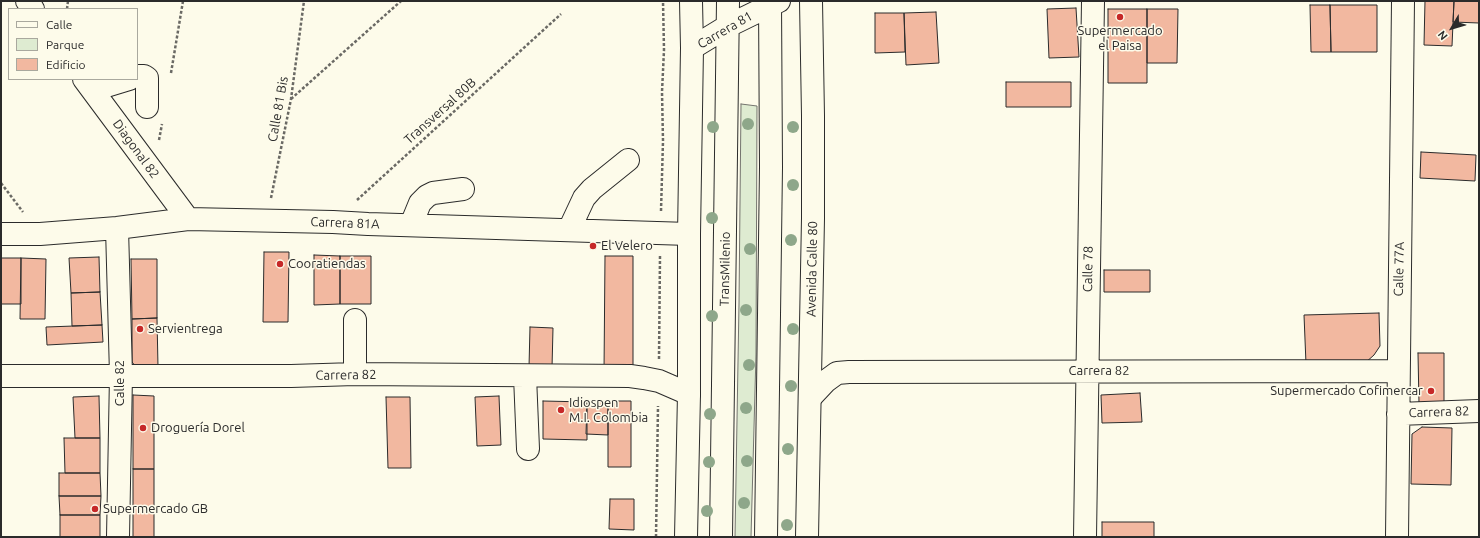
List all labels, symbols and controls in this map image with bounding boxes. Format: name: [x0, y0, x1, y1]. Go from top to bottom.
legend: [8, 8, 138, 80]
street label: Carrera 81: [695, 8, 755, 52]
north arrow: [1432, 8, 1472, 48]
marker: Supermercado el Paisa: [1115, 12, 1125, 22]
text: Calle: [46, 18, 72, 31]
place label: Supermercado el Paisa: [1077, 23, 1163, 54]
text: N: [1435, 28, 1450, 42]
text: Parque: [46, 38, 84, 51]
text: Edificio: [46, 58, 86, 71]
street label: Calle 81 Bis: [265, 75, 291, 143]
street label: Transversal 80B: [401, 75, 479, 147]
street label: Diagonal 82: [109, 116, 163, 182]
street label: Carrera 81A: [310, 214, 380, 232]
street label: Avenida Calle 80: [803, 221, 821, 317]
street label: TransMilenio: [717, 232, 733, 306]
place label: El Velero: [601, 238, 653, 254]
marker: El Velero: [588, 241, 598, 251]
street label: Calle 77A: [1391, 241, 1407, 297]
street label: Calle 78: [1080, 246, 1096, 292]
place label: Cooratiendas: [288, 256, 366, 272]
marker: Cooratiendas: [275, 259, 285, 269]
place label: Servientrega: [148, 321, 223, 337]
marker: Servientrega: [135, 324, 145, 334]
street label: Calle 82: [112, 360, 128, 406]
street label: Carrera 82: [1069, 363, 1129, 379]
street label: Carrera 82: [315, 367, 377, 383]
place label: Supermercado Cofimercar: [1270, 383, 1423, 399]
marker: Supermercado Cofimercar: [1426, 386, 1436, 396]
place label: Idiospen M.I. Colombia: [569, 395, 648, 426]
street label: Carrera 82: [1408, 403, 1470, 421]
marker: Idiospen M.I. Colombia: [556, 405, 566, 415]
place label: Droguería Dorel: [151, 420, 245, 436]
marker: Droguería Dorel: [138, 423, 148, 433]
place label: Supermercado GB: [103, 501, 208, 517]
marker: Supermercado GB: [90, 504, 100, 514]

